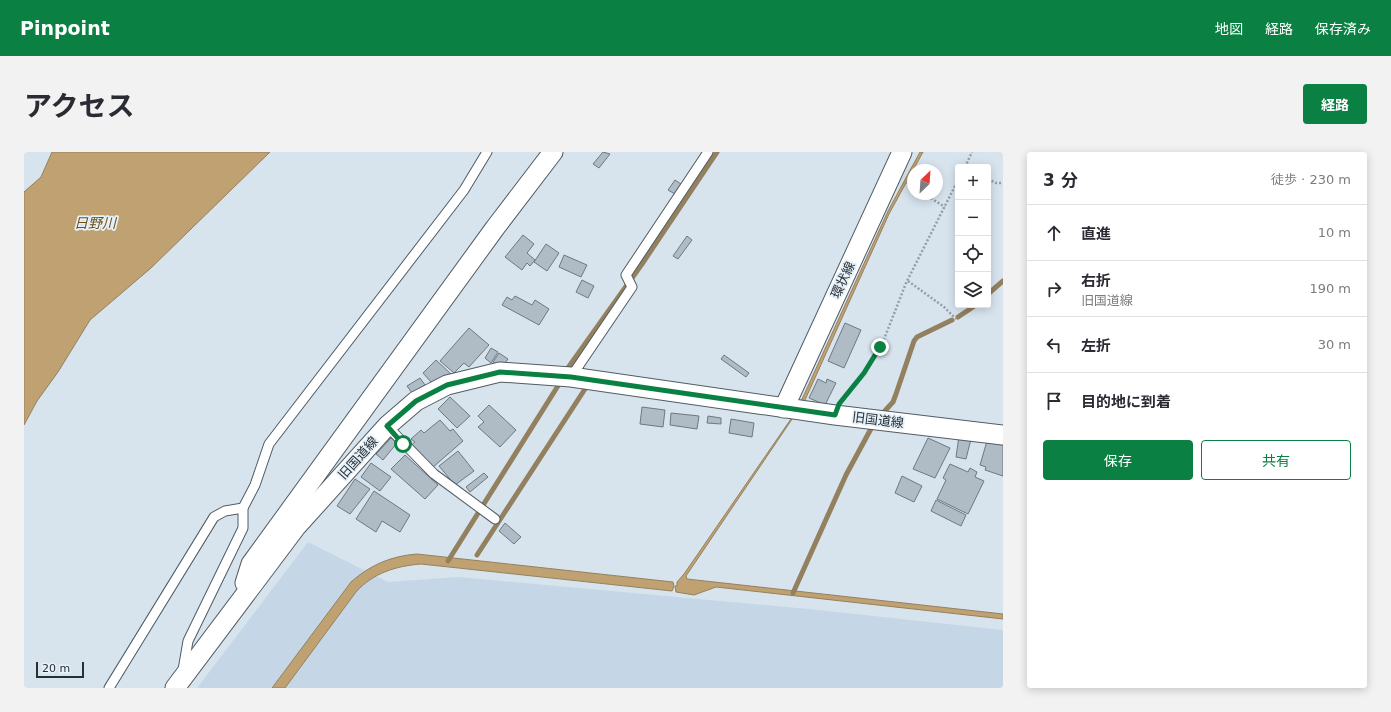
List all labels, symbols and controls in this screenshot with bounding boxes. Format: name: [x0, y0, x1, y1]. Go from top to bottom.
text: Pinpoint: [20, 17, 110, 39]
text: 地図: [1215, 21, 1243, 37]
text: 経路: [1265, 21, 1293, 37]
text: 保存済み: [1315, 21, 1371, 37]
button: 経路: [1303, 84, 1367, 124]
text: アクセス: [24, 90, 135, 123]
north arrow: [907, 164, 943, 200]
map controls: [955, 164, 991, 308]
button: +: [955, 164, 991, 200]
text: 3 分: [1043, 170, 1078, 190]
text: 徒歩 · 230 m: [1271, 172, 1351, 187]
button: −: [955, 200, 991, 236]
water label: 日野川: [74, 215, 118, 231]
icon: ahead: [1043, 222, 1065, 244]
text: 直進: [1081, 225, 1111, 243]
text: 10 m: [1318, 225, 1351, 240]
button: locate: [955, 236, 991, 272]
street label: 環状線: [828, 259, 858, 301]
button: layers: [955, 272, 991, 308]
text: 右折: [1081, 272, 1111, 290]
icon: right: [1043, 278, 1065, 300]
text: 190 m: [1309, 281, 1351, 296]
text: 旧国道線: [1081, 293, 1133, 308]
icon: left: [1043, 334, 1065, 356]
text: 左折: [1081, 337, 1111, 355]
text: 30 m: [1318, 337, 1351, 352]
route end: [871, 338, 889, 356]
icon: arrive: [1043, 390, 1065, 412]
text: 目的地に到着: [1081, 393, 1171, 411]
street label: 旧国道線: [851, 409, 905, 431]
street label: 旧国道線: [335, 434, 381, 482]
route start: [394, 435, 412, 453]
button: 保存: [1043, 440, 1193, 480]
button: 共有: [1201, 440, 1351, 480]
scale bar: [36, 660, 84, 679]
text: 20 m: [42, 662, 70, 675]

